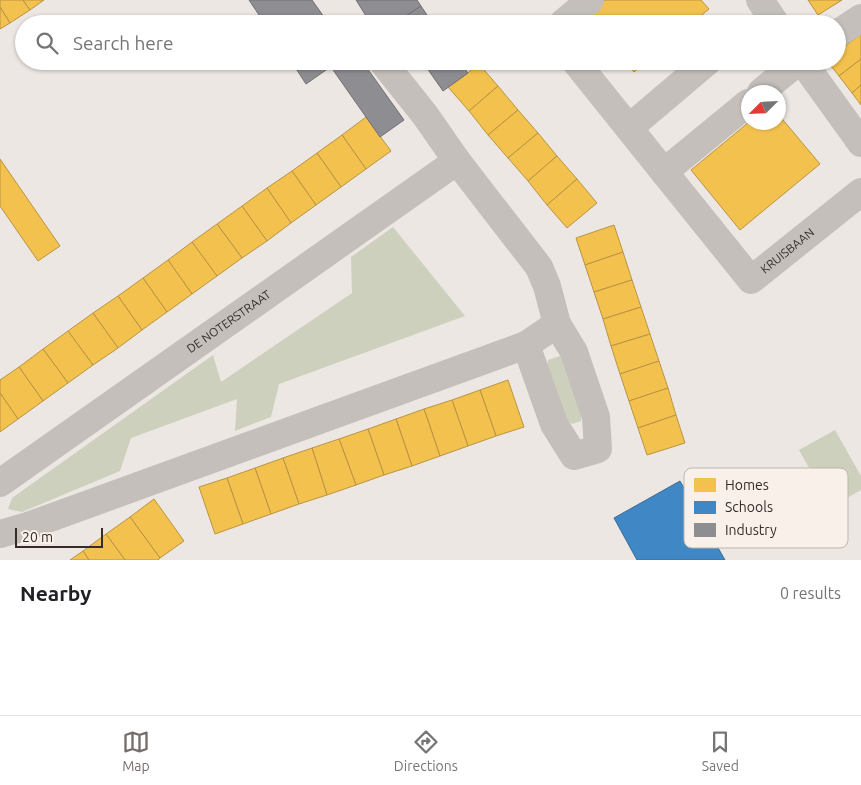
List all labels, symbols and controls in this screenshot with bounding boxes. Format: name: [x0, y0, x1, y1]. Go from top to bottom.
search box: [15, 15, 846, 70]
icon: search: [33, 29, 61, 57]
text: Search here: [73, 32, 173, 54]
north arrow: [741, 85, 786, 130]
street label: KRUISBAAN: [758, 225, 816, 276]
street label: DE NOTERSTRAAT: [184, 287, 273, 355]
legend: [684, 468, 848, 548]
text: Homes: [725, 477, 769, 493]
text: Schools: [725, 499, 773, 515]
text: Industry: [725, 522, 777, 538]
scale bar: [15, 525, 102, 548]
text: 20 m: [22, 529, 53, 545]
text: Nearby: [20, 581, 91, 605]
text: 0 results: [780, 584, 841, 602]
tab: Map: [122, 728, 150, 774]
tab: Directions: [394, 728, 458, 774]
tab: Saved: [702, 728, 739, 774]

